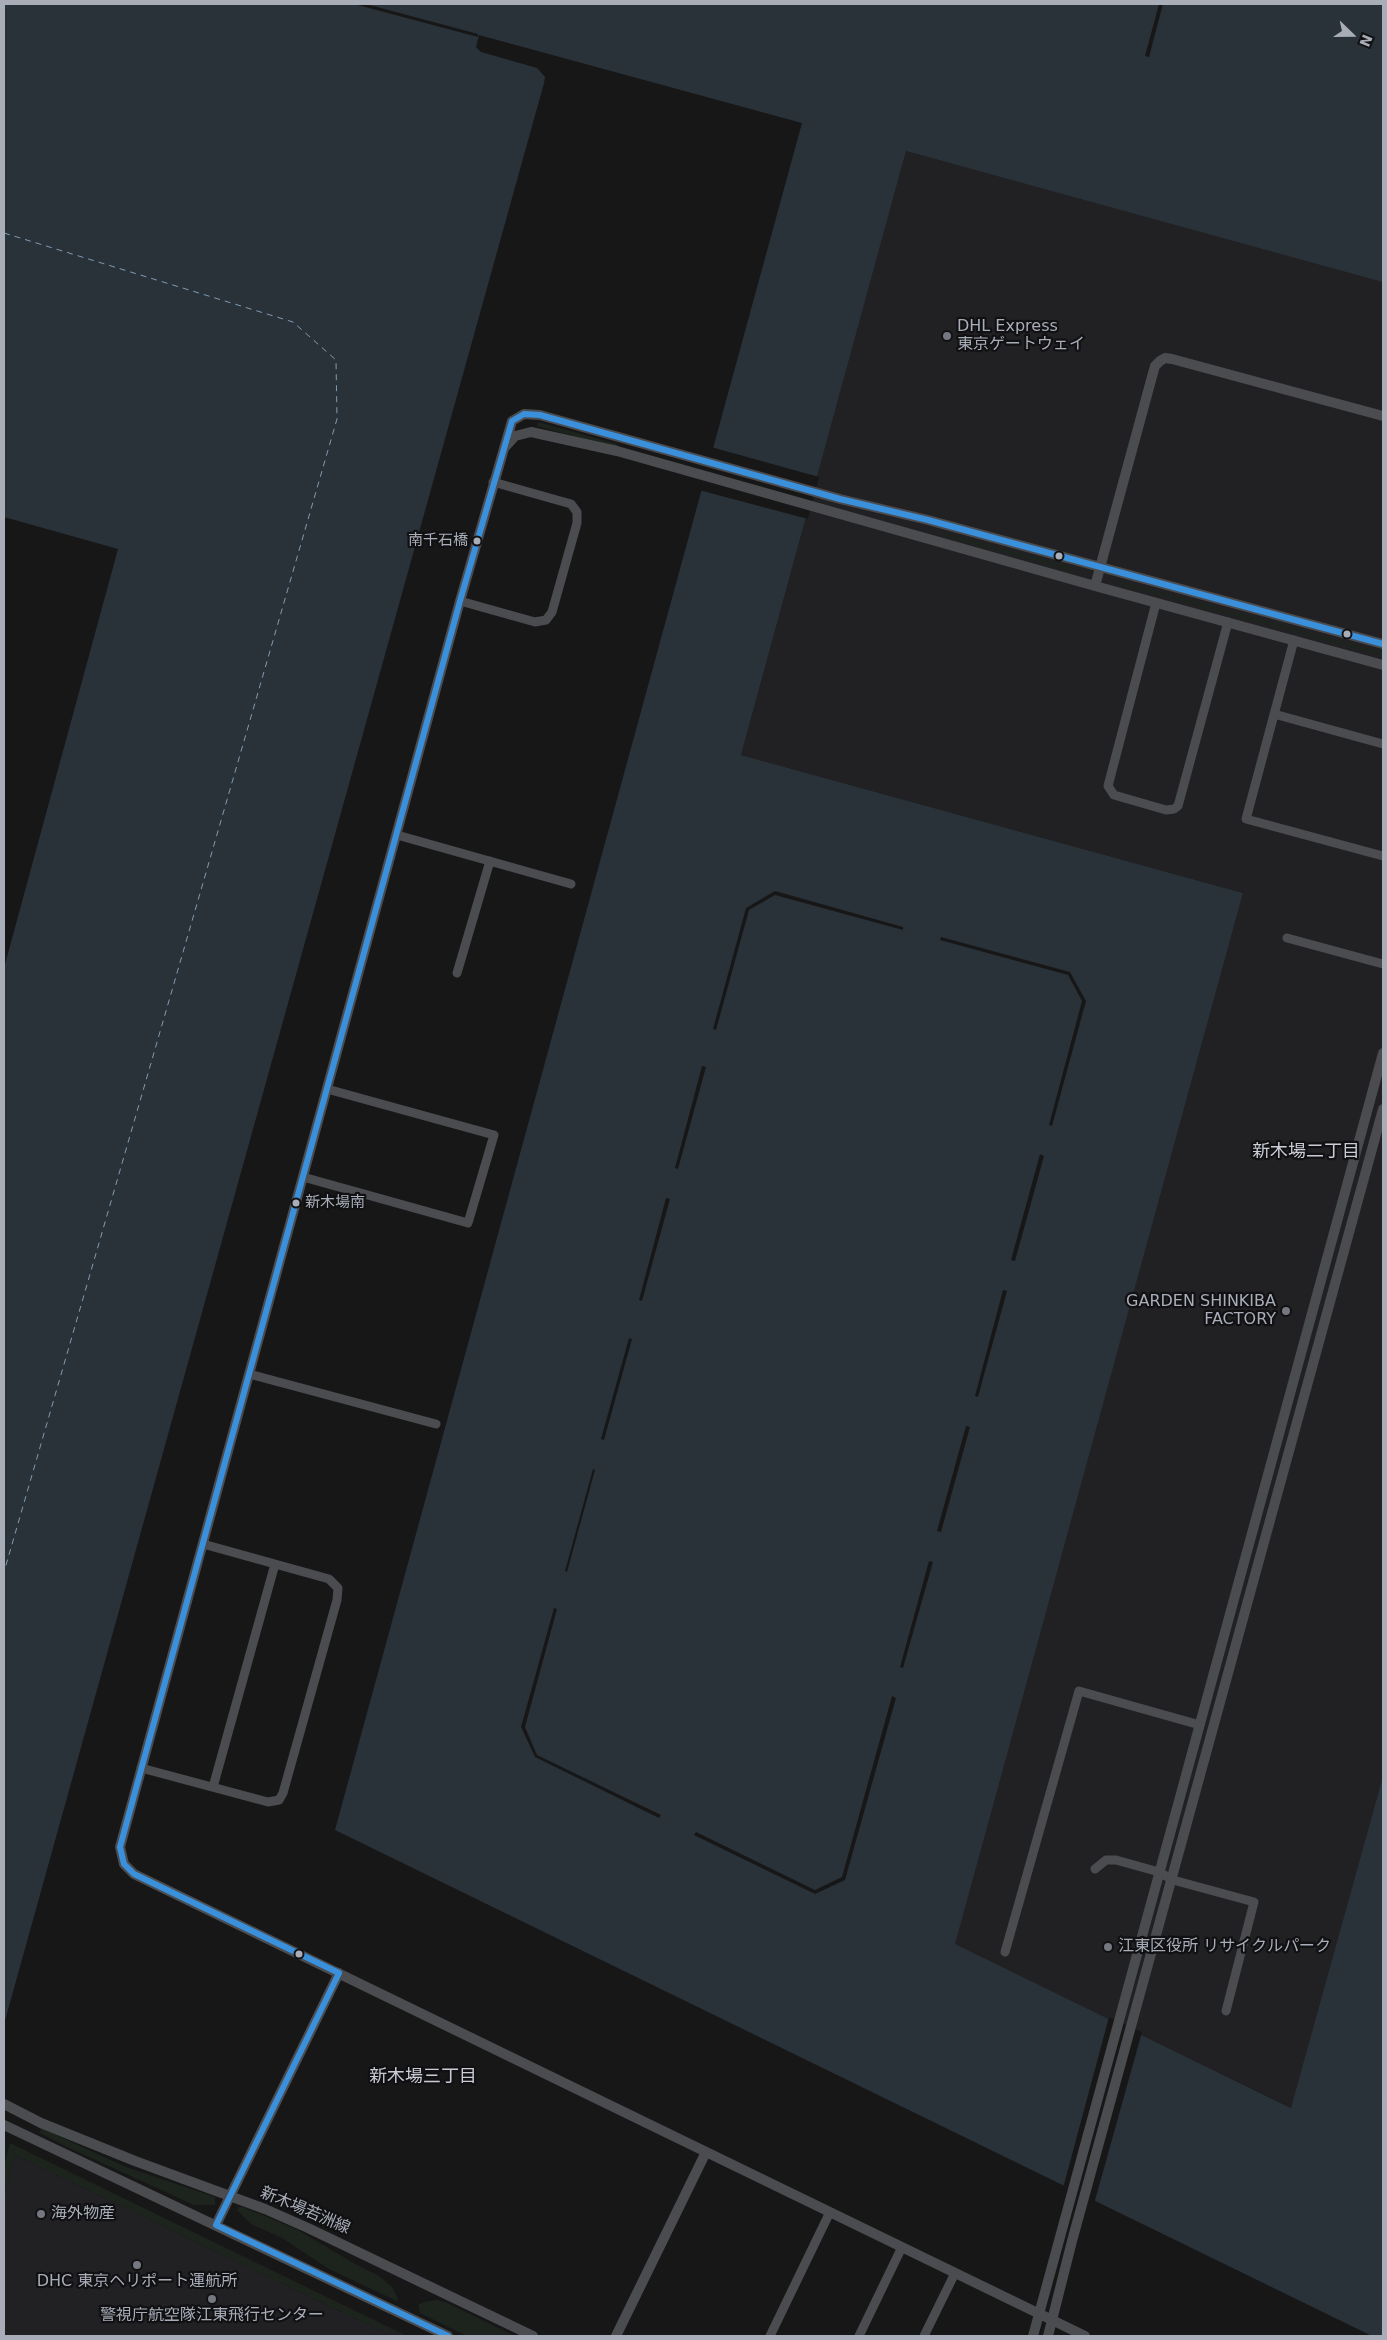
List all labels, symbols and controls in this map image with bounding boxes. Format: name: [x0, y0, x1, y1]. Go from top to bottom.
north arrow: [1327, 10, 1377, 60]
text: N: [1356, 32, 1376, 49]
place label: DHL Express 東京ゲートウェイ: [957, 317, 1085, 355]
marker: DHL Express 東京ゲートウェイ: [941, 330, 953, 342]
place label: 南千石橋: [408, 532, 468, 550]
marker: 南千石橋: [472, 536, 482, 546]
unlabelled marker: [1054, 551, 1064, 561]
unlabelled marker: [1342, 629, 1352, 639]
district label: 新木場二丁目: [1252, 1141, 1360, 1163]
place label: 新木場南: [305, 1194, 365, 1212]
marker: 新木場南: [291, 1198, 301, 1208]
place label: GARDEN SHINKIBA FACTORY: [1126, 1292, 1276, 1330]
marker: GARDEN SHINKIBA FACTORY: [1280, 1305, 1292, 1317]
place label: 江東区役所 リサイクルパーク: [1118, 1937, 1331, 1957]
marker: 江東区役所 リサイクルパーク: [1102, 1941, 1114, 1953]
unlabelled marker: [294, 1949, 304, 1959]
district label: 新木場三丁目: [369, 2066, 477, 2088]
street label: 新木場若洲線: [257, 2183, 353, 2239]
place label: 海外物産: [51, 2204, 115, 2224]
marker: 海外物産: [35, 2208, 47, 2220]
marker: DHC 東京ヘリポート運航所: [131, 2259, 143, 2271]
place label: DHC 東京ヘリポート運航所: [37, 2272, 237, 2292]
marker: 警視庁航空隊江東飛行センター: [206, 2293, 218, 2305]
place label: 警視庁航空隊江東飛行センター: [100, 2306, 324, 2326]

